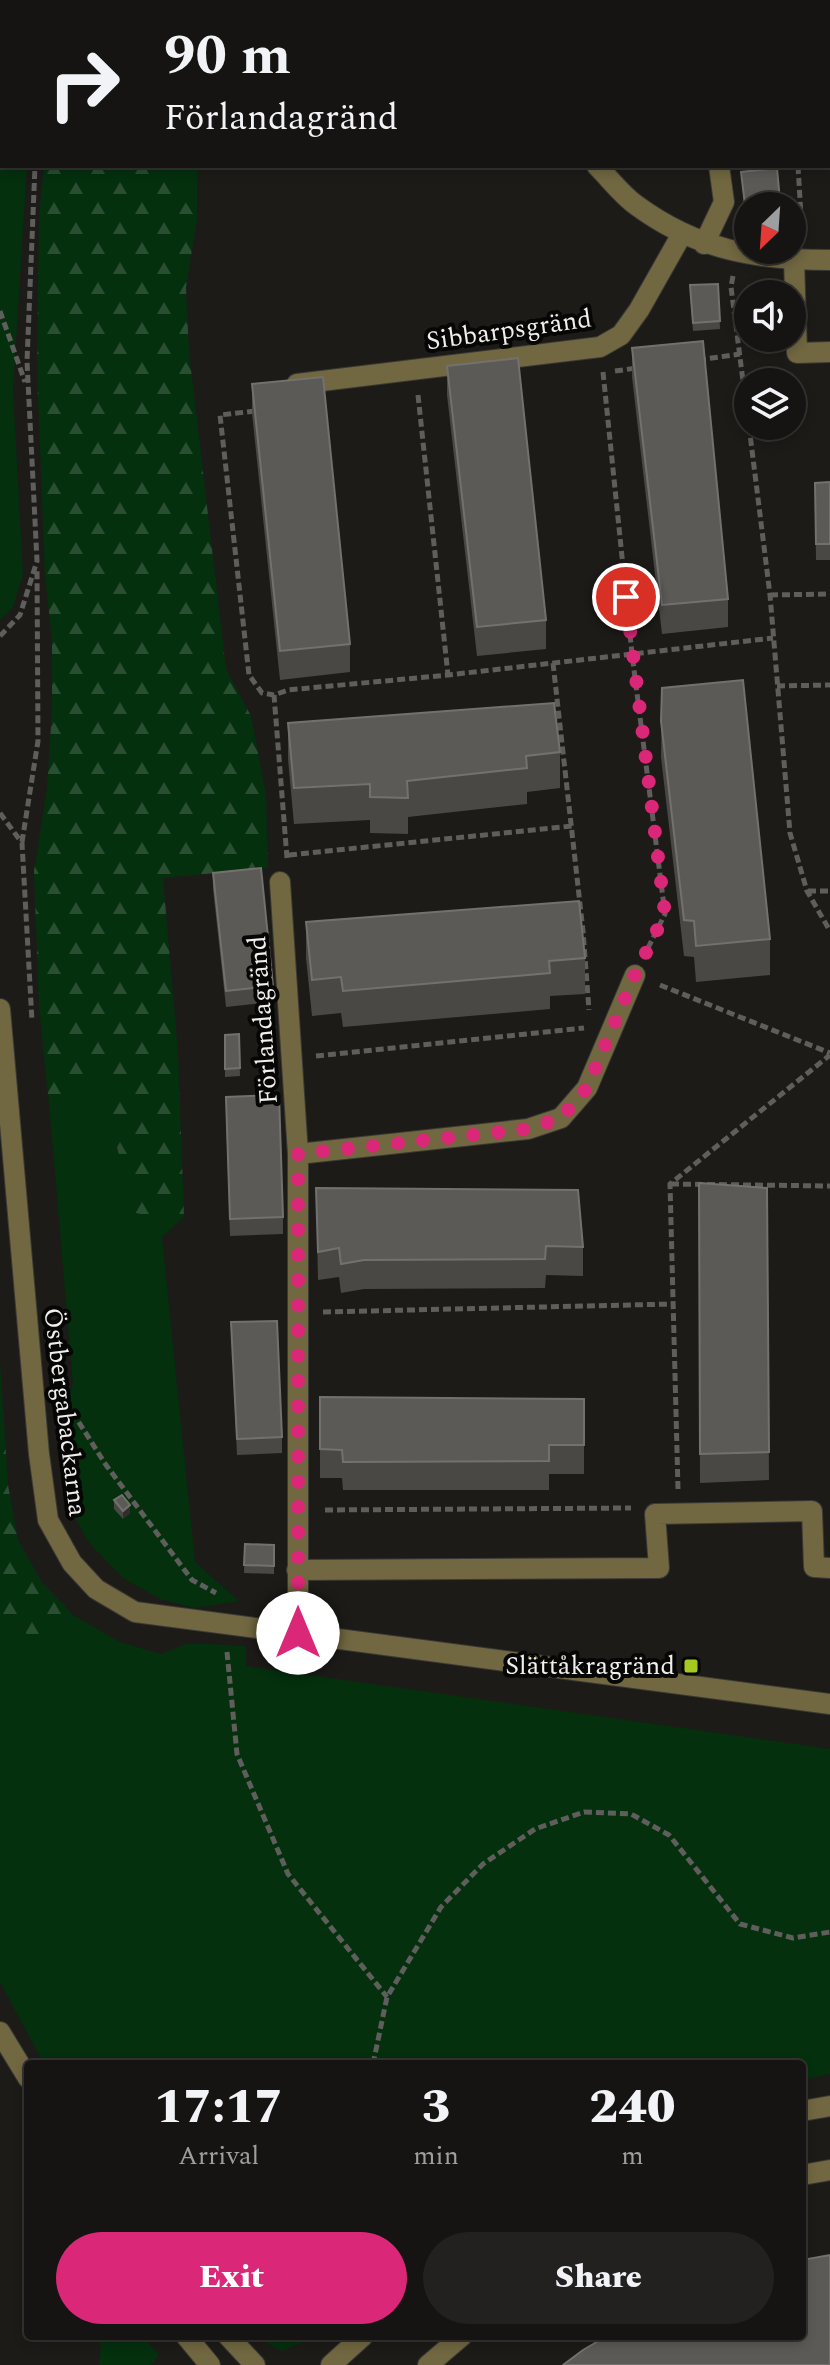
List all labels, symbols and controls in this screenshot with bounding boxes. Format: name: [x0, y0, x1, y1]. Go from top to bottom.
text: 90 m: [164, 14, 291, 99]
icon: right: [32, 32, 136, 136]
text: Förlandagränd: [164, 91, 398, 146]
north arrow: [734, 192, 806, 264]
map controls: [734, 192, 806, 440]
button: sound: [734, 280, 806, 352]
street label: Sibbarpsgränd: [424, 299, 594, 361]
button: layers: [734, 368, 806, 440]
pin: [592, 563, 660, 631]
icon: arrive: [604, 575, 648, 619]
street label: Förlandagränd: [237, 934, 289, 1106]
street label: Östbergabackarna: [32, 1305, 98, 1519]
position arrow: [256, 1591, 340, 1675]
place label: Slättåkragränd: [505, 1646, 675, 1686]
marker: Slättåkragränd: [682, 1657, 700, 1675]
text: 17:17: [154, 2071, 283, 2144]
text: 3: [422, 2071, 451, 2144]
text: 240: [589, 2071, 676, 2144]
text: Arrival: [178, 2136, 259, 2176]
text: min: [413, 2136, 459, 2176]
text: m: [621, 2136, 644, 2176]
button: Exit: [56, 2232, 407, 2324]
button: Share: [423, 2232, 774, 2324]

